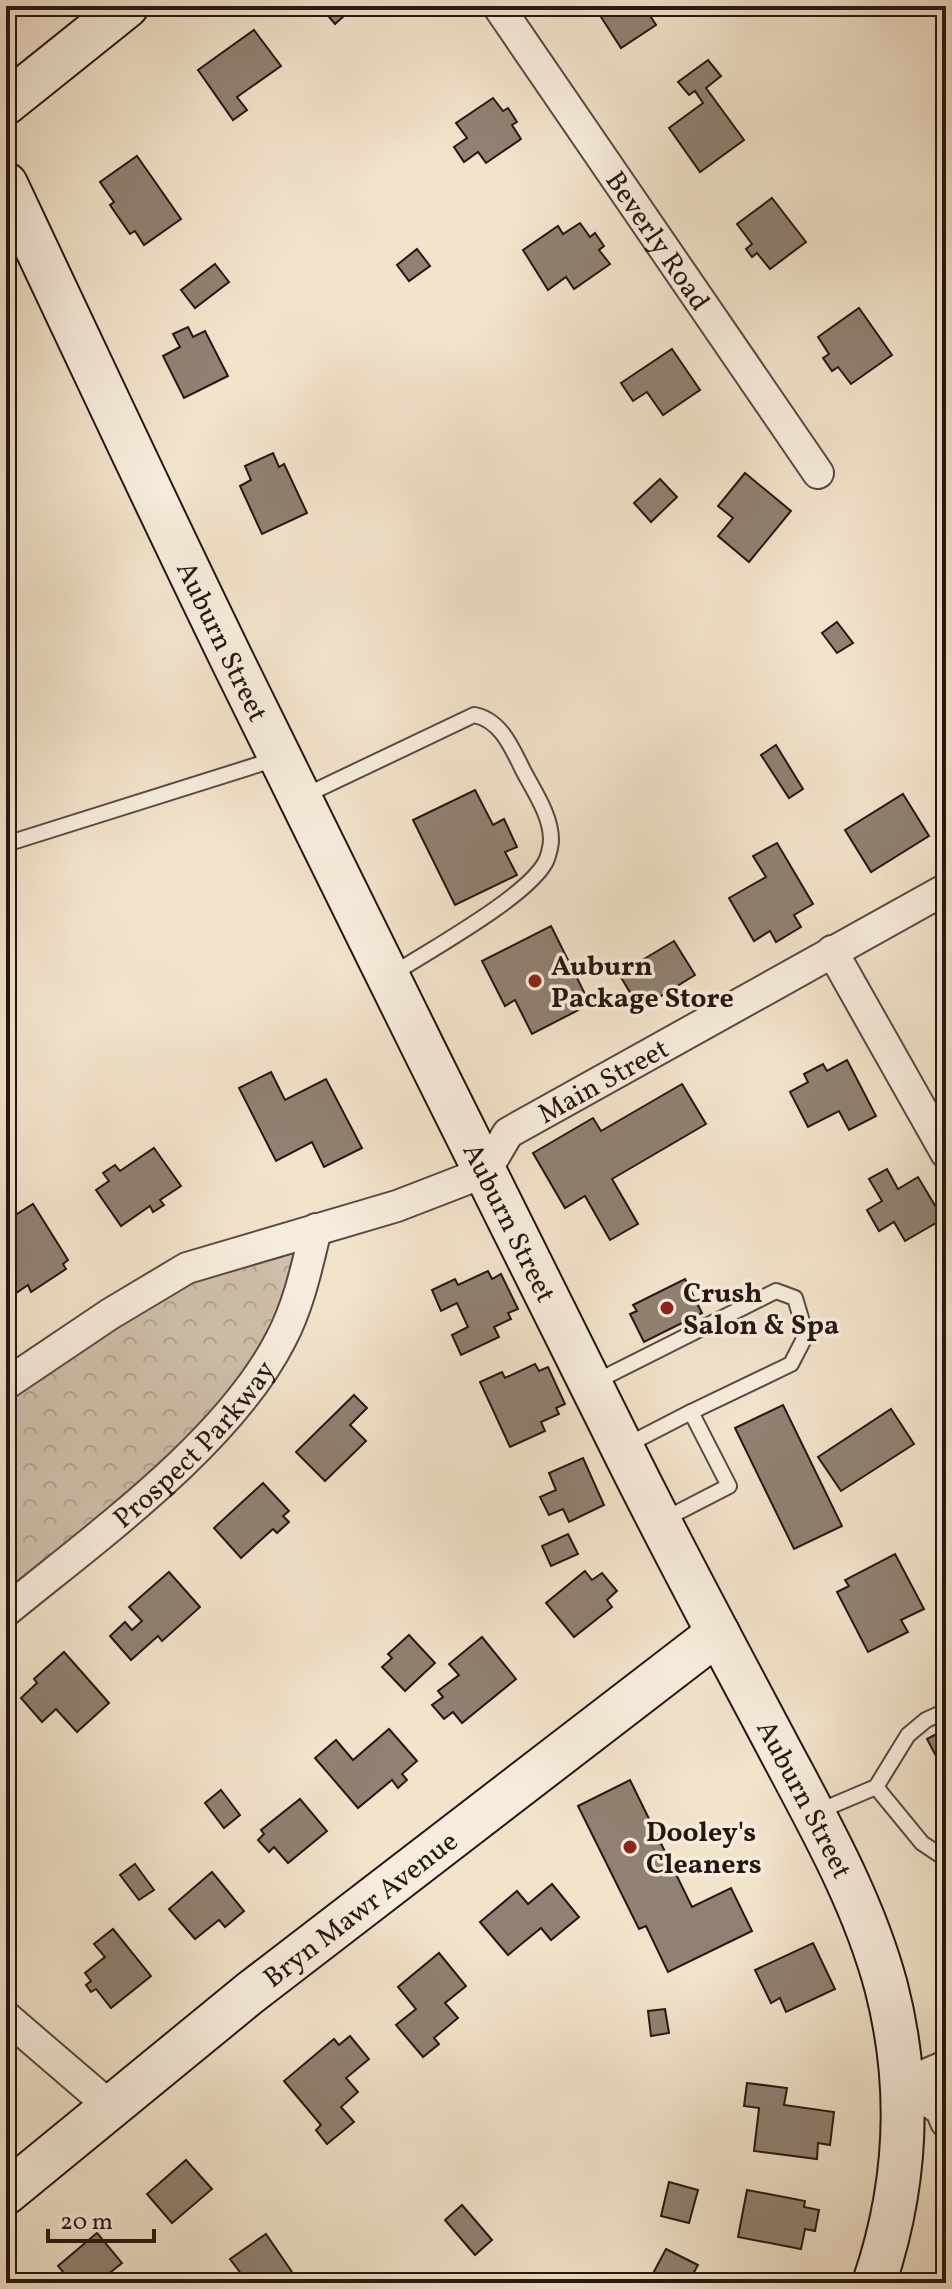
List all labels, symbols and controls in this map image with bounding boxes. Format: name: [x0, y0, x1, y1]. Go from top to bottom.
street label: Beverly Road: [595, 164, 718, 319]
street label: Auburn Street: [165, 556, 276, 729]
place label: Auburn Package Store: [551, 948, 734, 1019]
marker: Auburn Package Store: [526, 972, 544, 990]
street label: Main Street: [531, 1030, 676, 1135]
street label: Auburn Street: [452, 1137, 564, 1310]
place label: Crush Salon & Spa: [683, 1275, 839, 1346]
marker: Crush Salon & Spa: [658, 1299, 676, 1317]
street label: Prospect Parkway: [106, 1354, 286, 1538]
street label: Auburn Street: [746, 1714, 860, 1885]
place label: Dooley's Cleaners: [646, 1814, 762, 1885]
street label: Bryn Mawr Avenue: [256, 1823, 467, 1998]
marker: Dooley's Cleaners: [621, 1838, 639, 1856]
scale bar: [48, 2193, 154, 2243]
text: 20 m: [60, 2206, 113, 2240]

